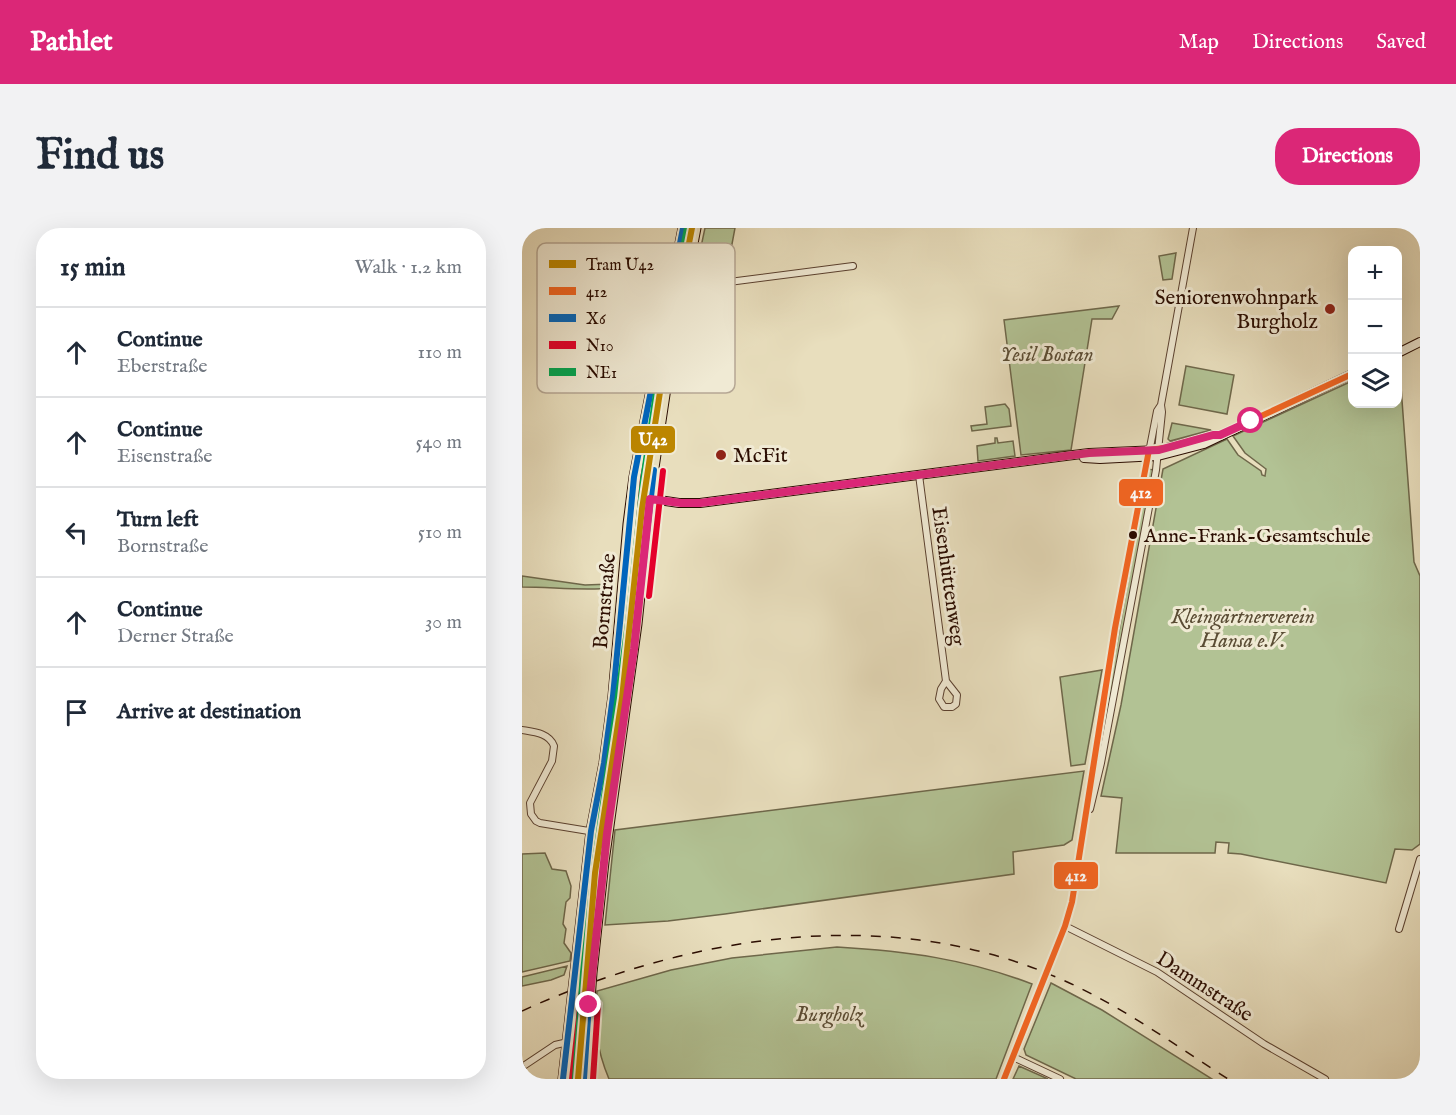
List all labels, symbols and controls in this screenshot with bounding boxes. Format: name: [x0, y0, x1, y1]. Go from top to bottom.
text: Pathlet: [30, 25, 113, 60]
text: Map: [1179, 29, 1219, 56]
text: Directions: [1252, 29, 1343, 56]
text: Saved: [1376, 29, 1426, 56]
button: Directions: [1275, 128, 1420, 185]
text: Find us: [36, 130, 164, 183]
legend: [537, 243, 735, 393]
map controls: [1348, 246, 1402, 408]
button: +: [1348, 246, 1402, 300]
text: 15 min: [60, 251, 126, 284]
text: Walk · 1.2 km: [355, 255, 462, 280]
text: Tram U42: [586, 256, 654, 276]
text: 412: [586, 283, 607, 303]
place label: Seniorenwohnpark Burgholz: [1155, 285, 1319, 336]
button: −: [1348, 300, 1402, 354]
marker: Seniorenwohnpark Burgholz: [1323, 302, 1337, 316]
text: X6: [586, 310, 606, 330]
text: Continue: [117, 326, 203, 354]
icon: ahead: [60, 336, 93, 369]
text: N10: [586, 337, 614, 357]
text: 110 m: [418, 340, 462, 365]
park label: Yesil Bostan: [1000, 342, 1094, 369]
text: Eberstraße: [117, 354, 207, 379]
button: layers: [1348, 354, 1402, 408]
text: NE1: [586, 364, 617, 384]
route start: [1237, 407, 1263, 433]
text: Continue: [117, 416, 203, 444]
line badge: U42: [630, 425, 676, 454]
icon: ahead: [60, 426, 93, 459]
text: 540 m: [415, 430, 462, 455]
text: U42: [638, 431, 668, 451]
place label: McFit: [733, 443, 788, 470]
text: Eisenstraße: [117, 444, 212, 469]
marker: McFit: [714, 448, 728, 462]
line badge: 412: [1118, 478, 1164, 507]
text: 412: [1130, 484, 1152, 504]
street label: Eisenhüttenweg: [924, 505, 971, 648]
text: Turn left: [117, 506, 199, 534]
icon: left: [60, 516, 93, 549]
text: 510 m: [418, 520, 462, 545]
place label: Anne-Frank-Gesamtschule: [1143, 524, 1370, 549]
marker: Anne-Frank-Gesamtschule: [1127, 529, 1139, 541]
text: Bornstraße: [117, 534, 208, 559]
street label: Bornstraße: [588, 552, 623, 650]
text: Continue: [117, 596, 203, 624]
park label: Kleingärtnerverein Hansa e.V.: [1170, 604, 1315, 655]
icon: ahead: [60, 606, 93, 639]
text: 30 m: [425, 610, 462, 635]
text: Derner Straße: [117, 624, 234, 649]
icon: arrive: [60, 696, 93, 729]
text: Arrive at destination: [117, 698, 301, 726]
line badge: 412: [1053, 861, 1099, 890]
text: 412: [1065, 867, 1087, 887]
street label: Dammstraße: [1151, 946, 1258, 1029]
route end: [575, 991, 601, 1017]
park label: Burgholz: [795, 1002, 865, 1029]

